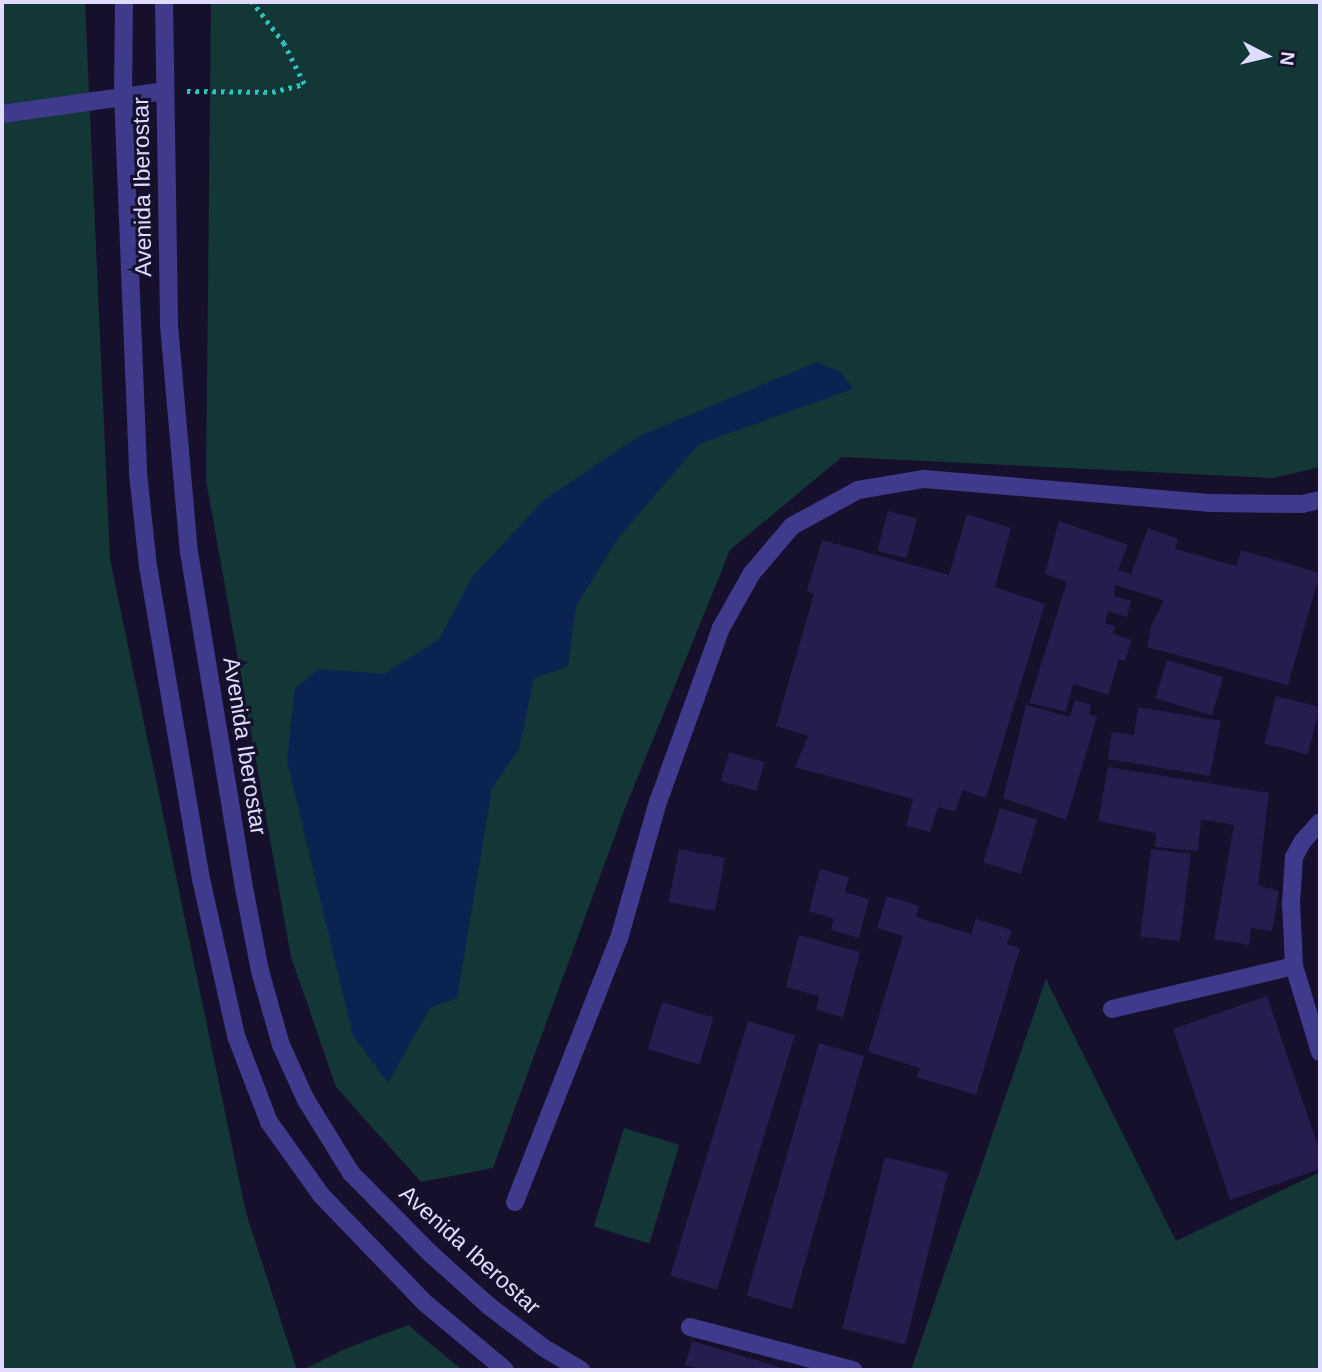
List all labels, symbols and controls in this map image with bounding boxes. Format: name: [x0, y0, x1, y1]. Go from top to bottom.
north arrow: [1231, 21, 1301, 91]
text: N: [1276, 51, 1299, 67]
street label: Avenida Iberostar: [127, 97, 157, 277]
street label: Avenida Iberostar: [217, 655, 273, 837]
street label: Avenida Iberostar: [394, 1180, 546, 1320]

